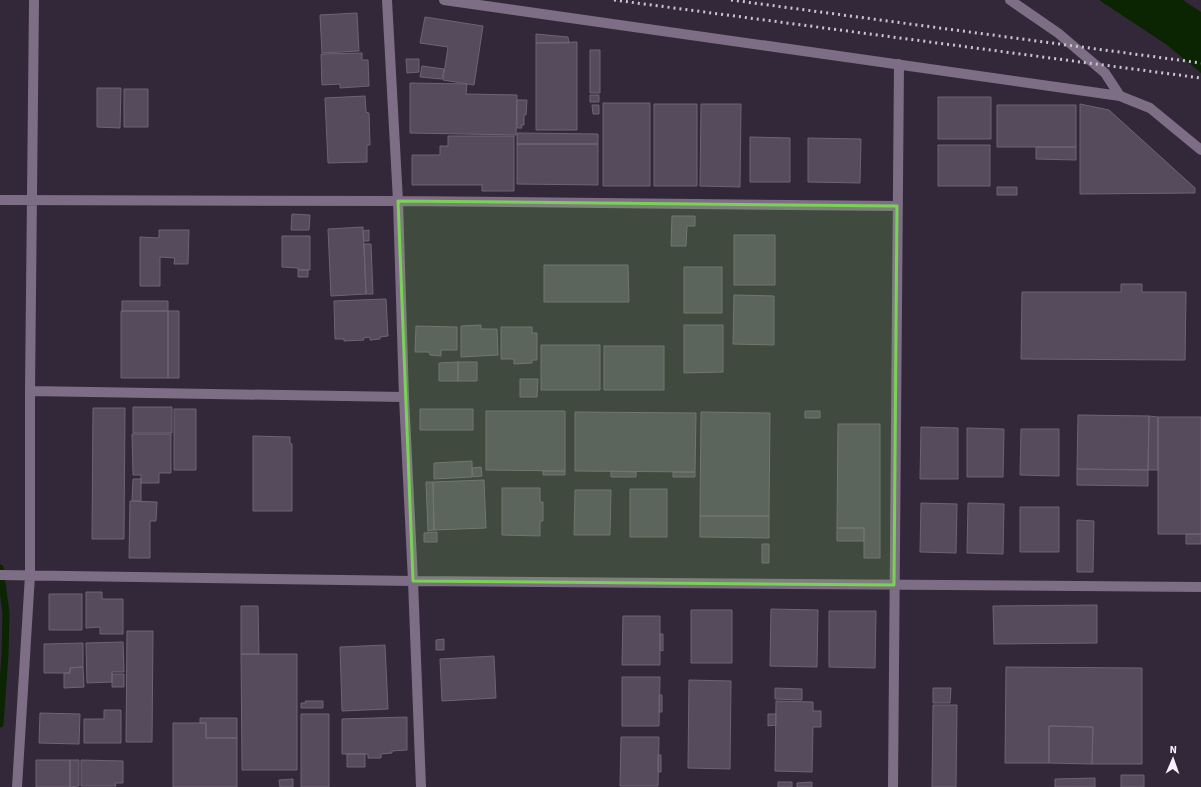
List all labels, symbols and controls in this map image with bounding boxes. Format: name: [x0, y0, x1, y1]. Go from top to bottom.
north arrow: [1153, 739, 1193, 779]
text: N: [1169, 742, 1177, 757]

